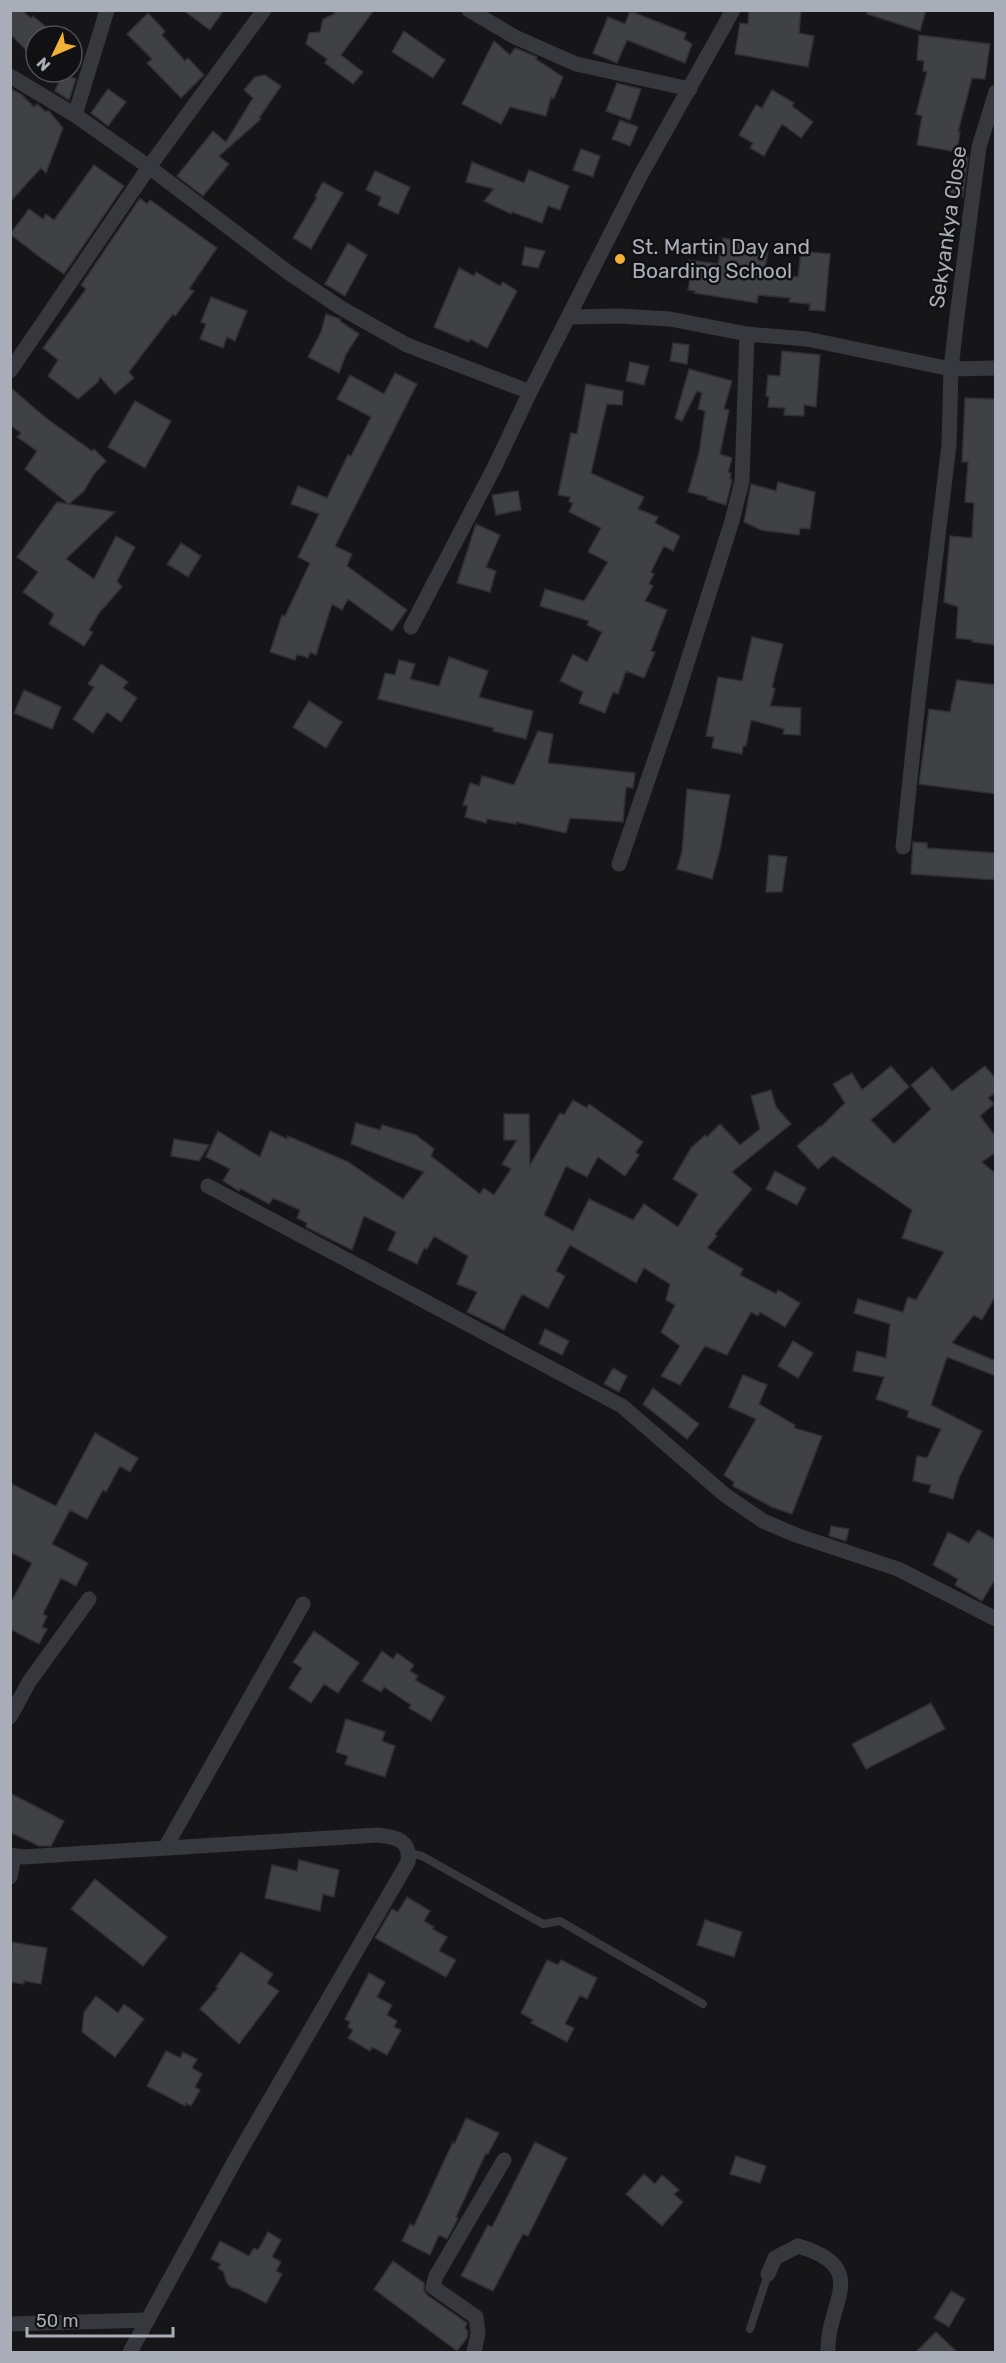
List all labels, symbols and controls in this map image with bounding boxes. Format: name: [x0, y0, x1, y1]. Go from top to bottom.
north arrow: [24, 24, 84, 84]
text: N: [33, 53, 54, 75]
street label: Sekyankya Close: [924, 144, 971, 310]
place label: St. Martin Day and Boarding School: [632, 234, 810, 283]
marker: St. Martin Day and Boarding School: [613, 252, 627, 266]
scale bar: [27, 2300, 172, 2338]
text: 50 m: [36, 2310, 79, 2332]

